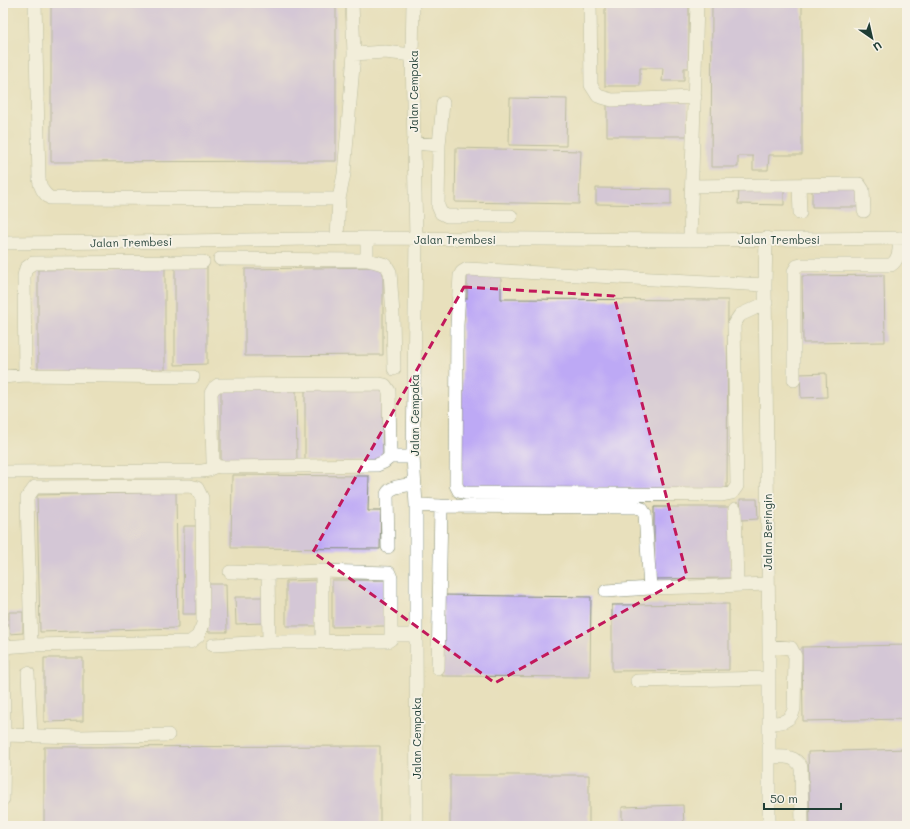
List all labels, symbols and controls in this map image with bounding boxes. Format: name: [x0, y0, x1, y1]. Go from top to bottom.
north arrow: [852, 18, 892, 58]
text: U: [870, 38, 885, 55]
street label: Jalan Cempaka: [406, 50, 421, 132]
street label: Jalan Trembesi: [414, 232, 496, 247]
street label: Jalan Trembesi: [738, 232, 820, 247]
street label: Jalan Trembesi: [90, 234, 172, 250]
street label: Jalan Cempaka: [407, 374, 422, 456]
street label: Jalan Beringin: [760, 494, 775, 570]
street label: Jalan Cempaka: [409, 697, 424, 779]
scale bar: [764, 785, 841, 811]
text: 50 m: [770, 790, 798, 806]

